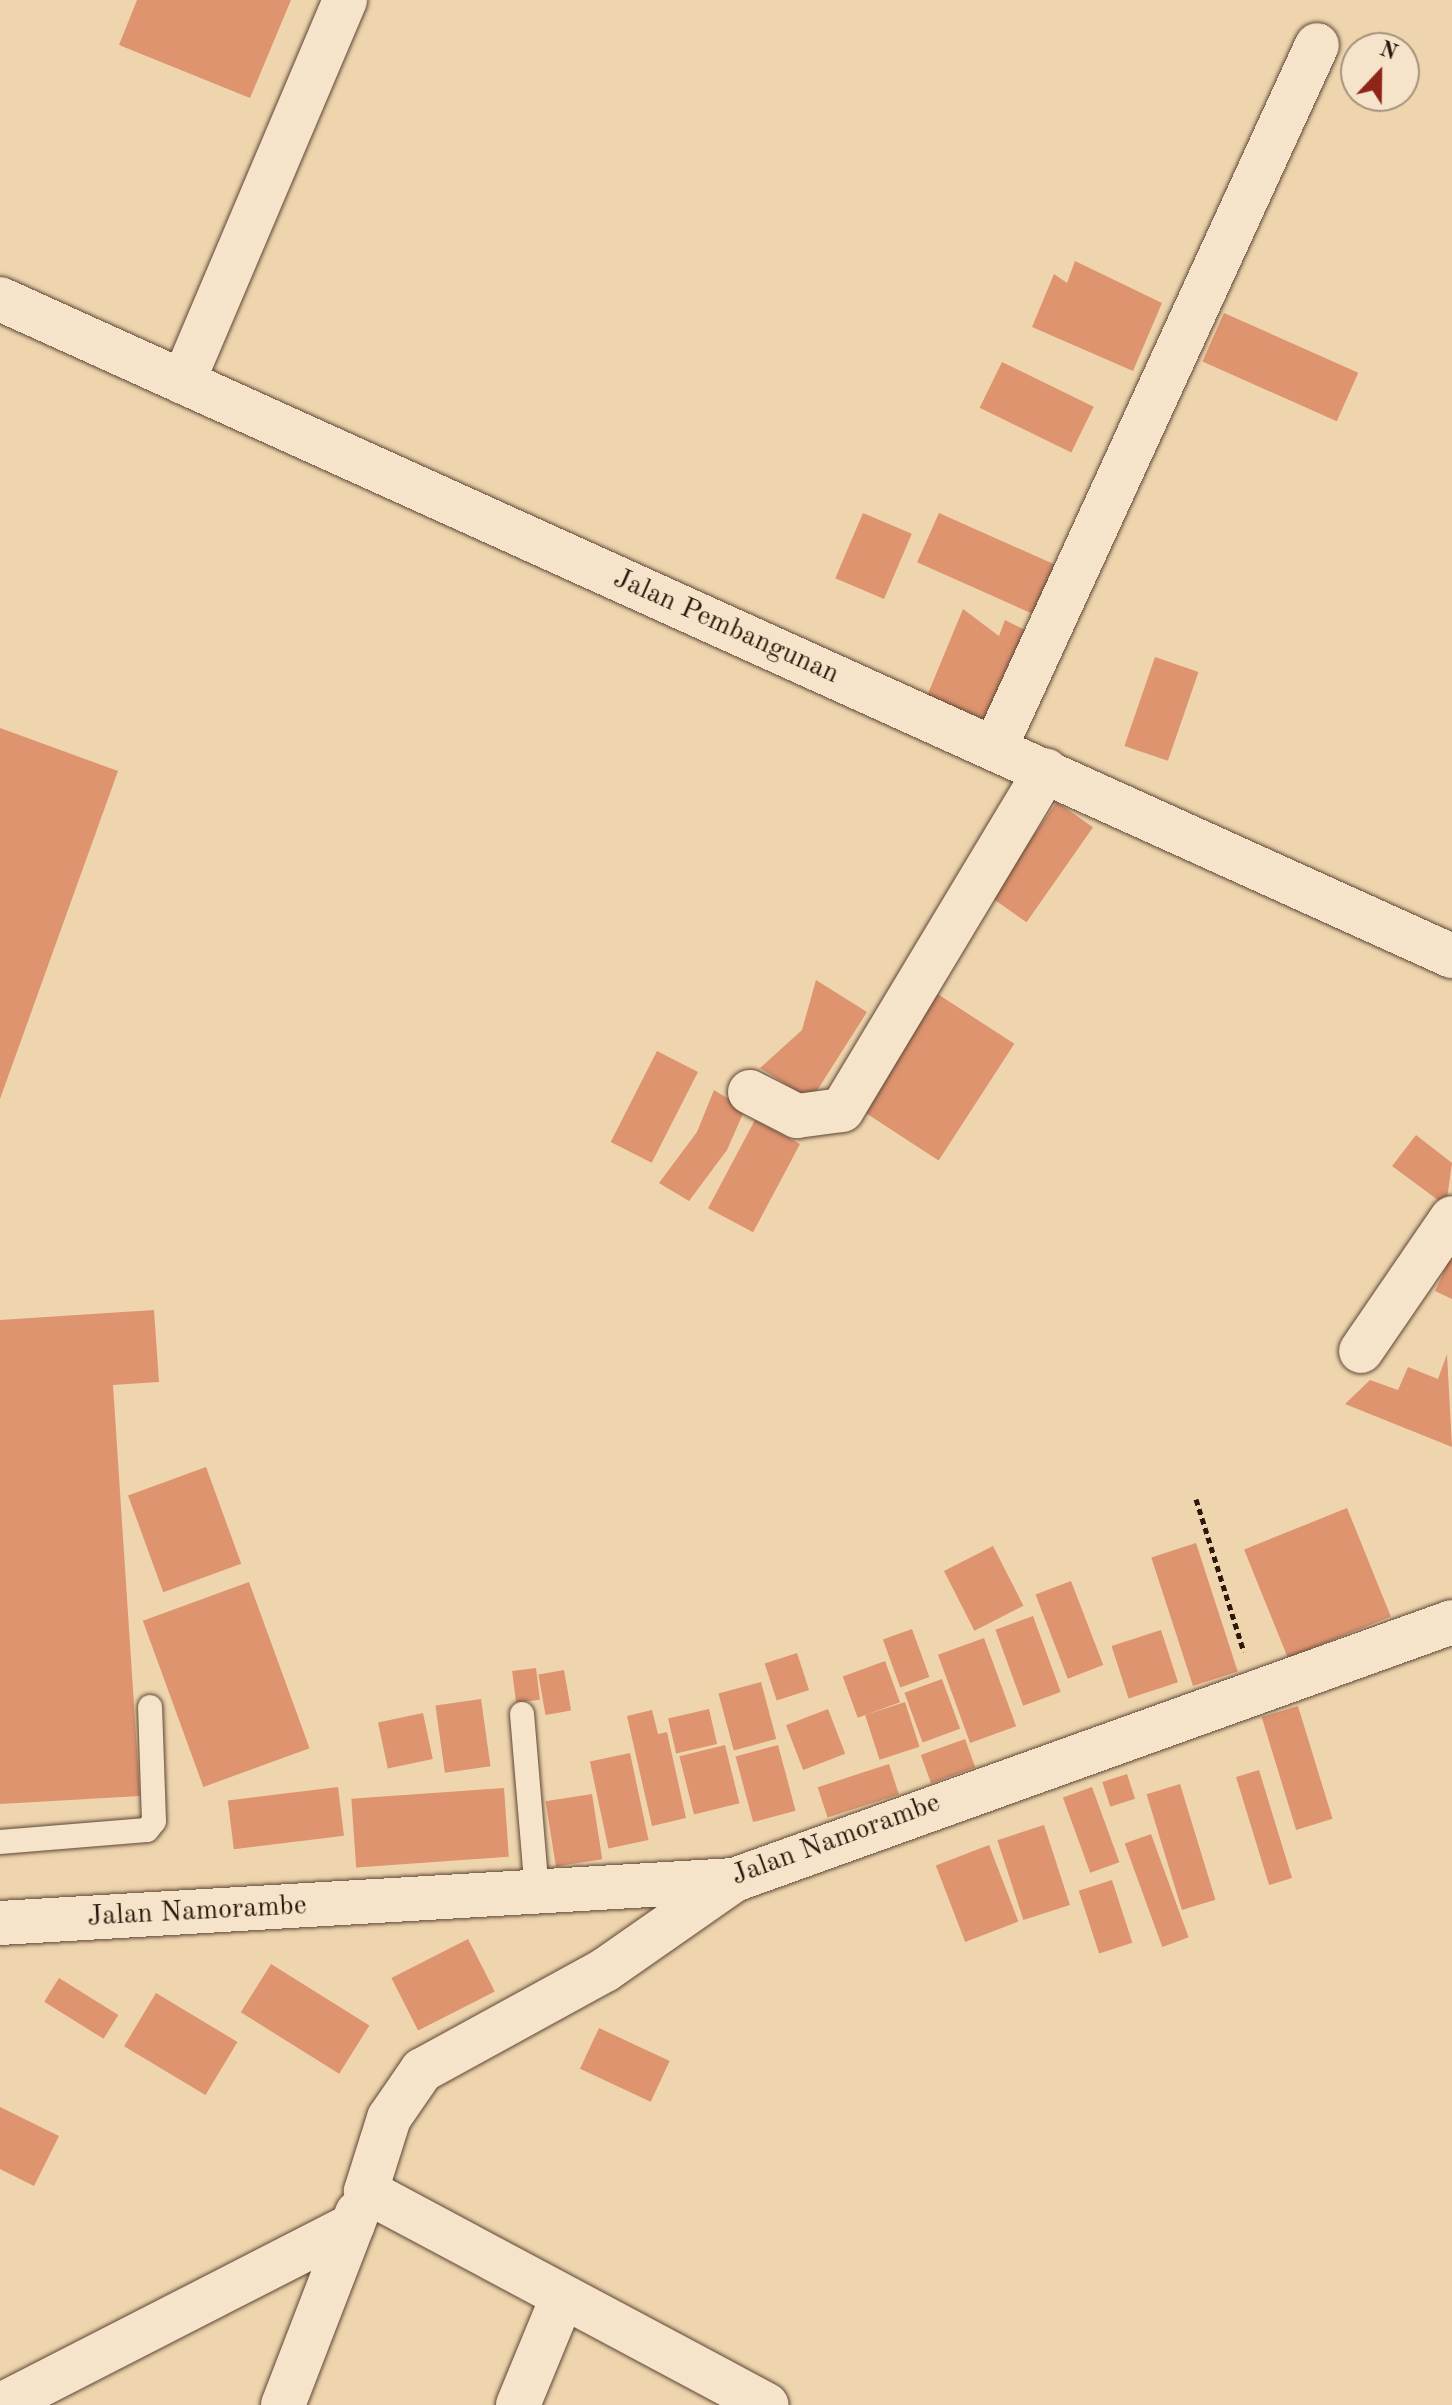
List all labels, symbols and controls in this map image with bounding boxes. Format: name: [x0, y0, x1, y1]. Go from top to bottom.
north arrow: [1340, 32, 1420, 112]
text: N: [1376, 38, 1400, 65]
street label: Jalan Pembangunan: [608, 562, 844, 692]
street label: Jalan Namorambe: [727, 1787, 945, 1893]
street label: Jalan Namorambe: [86, 1889, 308, 1935]

